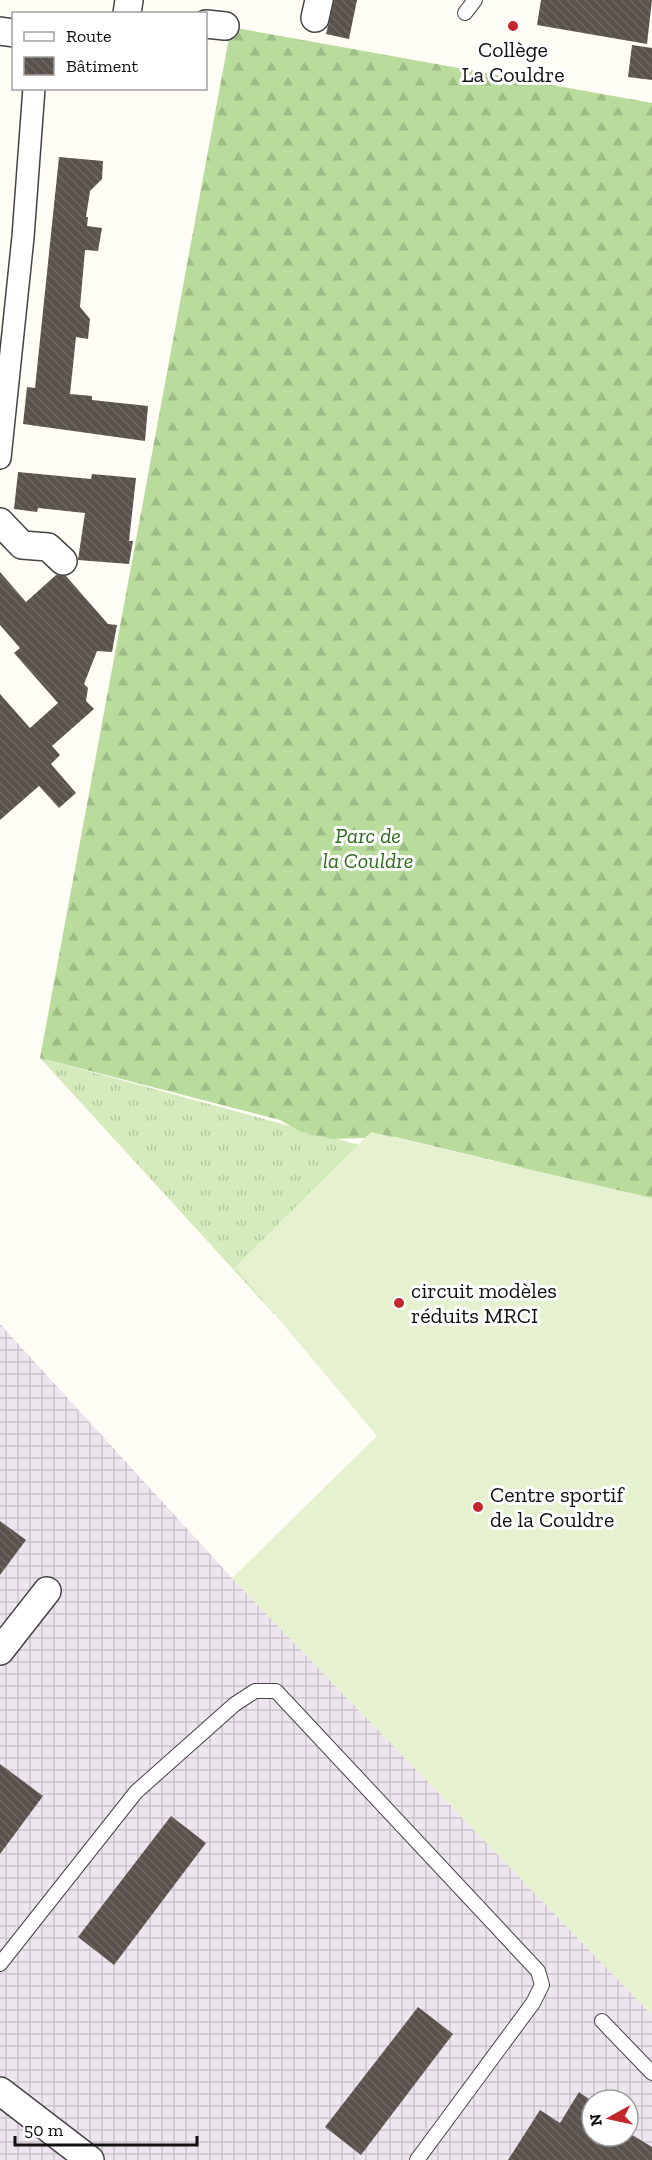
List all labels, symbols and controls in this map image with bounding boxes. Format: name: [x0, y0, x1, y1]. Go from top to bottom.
legend: [12, 12, 207, 90]
marker: Collège La Couldre: [506, 19, 520, 33]
text: Route: [66, 25, 111, 47]
place label: Collège La Couldre: [462, 36, 564, 88]
text: Bâtiment: [66, 55, 139, 77]
park label: Parc de la Couldre: [323, 822, 413, 874]
place label: circuit modèles réduits MRCI: [411, 1277, 557, 1329]
marker: circuit modèles réduits MRCI: [392, 1296, 406, 1310]
place label: Centre sportif de la Couldre: [490, 1481, 625, 1533]
marker: Centre sportif de la Couldre: [471, 1500, 485, 1514]
north arrow: [580, 2088, 640, 2148]
scale bar: [15, 2109, 196, 2147]
text: N: [585, 2113, 606, 2127]
text: 50 m: [24, 2119, 64, 2141]

